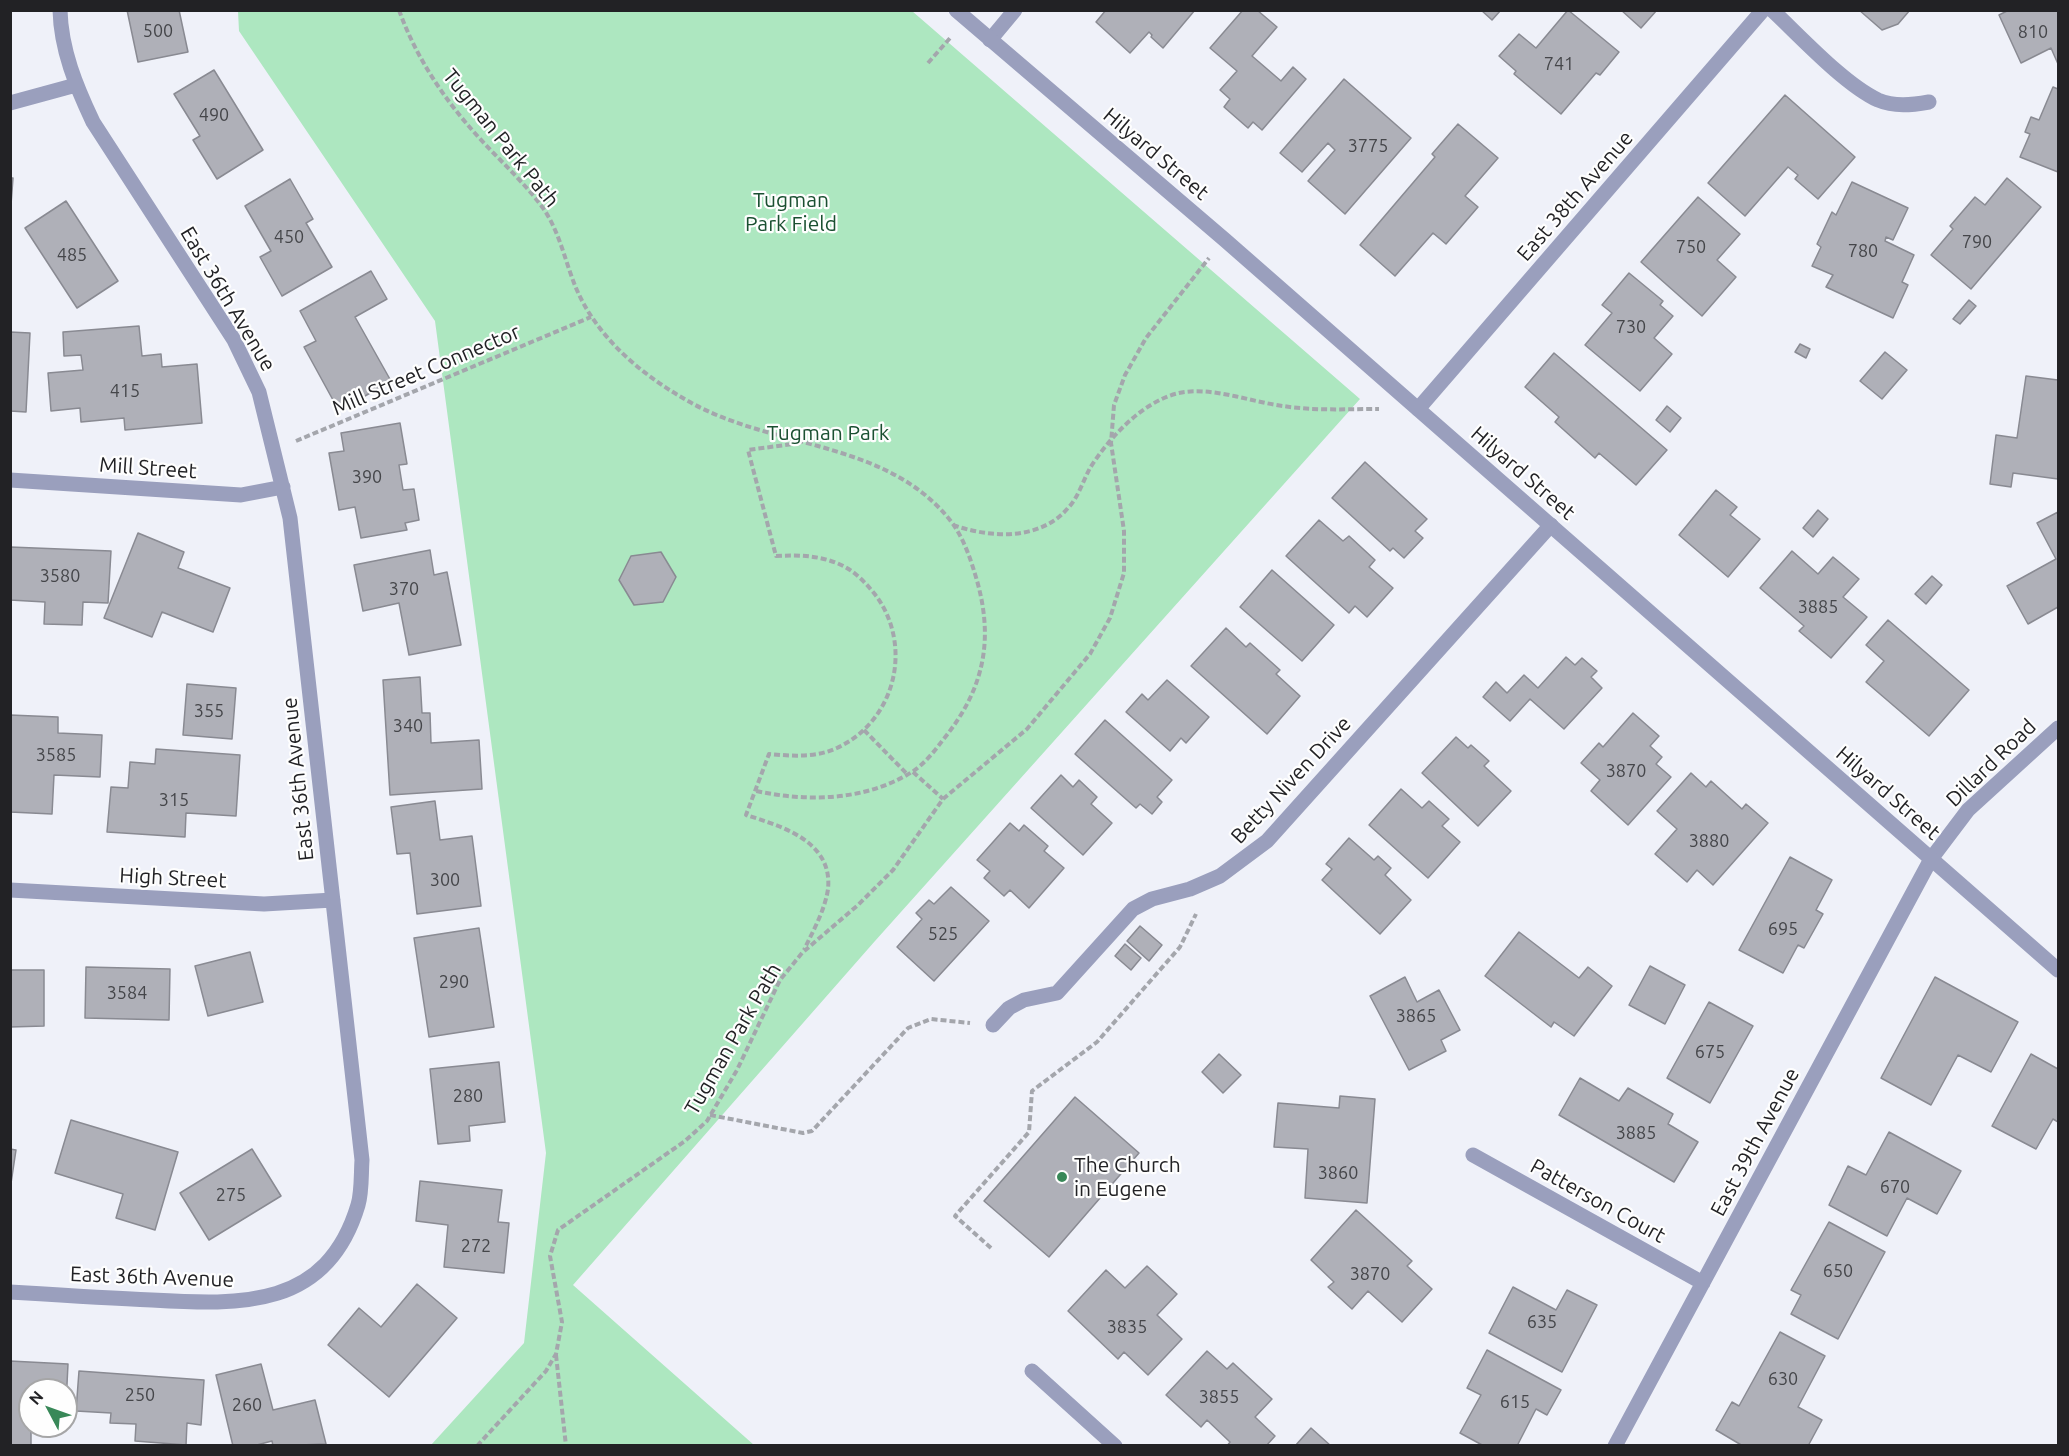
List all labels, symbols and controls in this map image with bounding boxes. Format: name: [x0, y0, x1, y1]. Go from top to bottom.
house number: 500: [143, 20, 173, 42]
house number: 810: [2018, 21, 2048, 43]
house number: 741: [1544, 53, 1574, 75]
street label: Tugman Park Path: [437, 64, 565, 212]
street label: Hilyard Street: [1098, 103, 1214, 205]
house number: 490: [199, 104, 229, 126]
street label: East 38th Avenue: [1512, 126, 1638, 266]
house number: 3775: [1348, 135, 1388, 157]
park label: Tugman Park Field: [745, 187, 837, 237]
street label: East 36th Avenue: [175, 222, 281, 376]
house number: 450: [274, 226, 304, 248]
house number: 790: [1962, 231, 1992, 253]
house number: 750: [1676, 236, 1706, 258]
house number: 780: [1848, 240, 1878, 262]
house number: 485: [57, 244, 87, 266]
house number: 730: [1616, 316, 1646, 338]
street label: Mill Street Connector: [328, 319, 524, 421]
house number: 415: [110, 380, 140, 402]
park label: Tugman Park: [767, 420, 889, 446]
street label: Hilyard Street: [1466, 421, 1580, 525]
street label: Mill Street: [98, 452, 198, 484]
house number: 390: [352, 466, 382, 488]
house number: 3580: [40, 565, 80, 587]
house number: 370: [389, 578, 419, 600]
house number: 3885: [1798, 596, 1838, 618]
street label: East 36th Avenue: [277, 696, 319, 862]
house number: 355: [194, 700, 224, 722]
street label: Betty Niven Drive: [1226, 711, 1356, 849]
street label: Dillard Road: [1941, 714, 2041, 812]
house number: 340: [393, 715, 423, 737]
street label: Hilyard Street: [1831, 741, 1945, 845]
house number: 3585: [36, 744, 76, 766]
house number: 3870: [1606, 760, 1646, 782]
house number: 315: [159, 789, 189, 811]
house number: 3880: [1689, 830, 1729, 852]
street label: High Street: [119, 863, 227, 893]
house number: 300: [430, 869, 460, 891]
house number: 695: [1768, 918, 1798, 940]
house number: 525: [928, 923, 958, 945]
street label: Tugman Park Path: [679, 959, 787, 1119]
house number: 290: [439, 971, 469, 993]
house number: 3584: [107, 982, 147, 1004]
house number: 3865: [1396, 1005, 1436, 1027]
house number: 675: [1695, 1041, 1725, 1063]
street label: East 39th Avenue: [1705, 1064, 1805, 1220]
house number: 280: [453, 1085, 483, 1107]
house number: 3885: [1616, 1122, 1656, 1144]
place label: The Church in Eugene: [1074, 1152, 1181, 1202]
street label: Patterson Court: [1526, 1153, 1670, 1249]
house number: 3860: [1318, 1162, 1358, 1184]
marker: The Church in Eugene: [1055, 1170, 1069, 1184]
house number: 670: [1880, 1176, 1910, 1198]
house number: 275: [216, 1184, 246, 1206]
house number: 272: [461, 1235, 491, 1257]
house number: 650: [1823, 1260, 1853, 1282]
street label: East 36th Avenue: [70, 1262, 234, 1292]
house number: 3870: [1350, 1263, 1390, 1285]
house number: 635: [1527, 1311, 1557, 1333]
house number: 3835: [1107, 1316, 1147, 1338]
house number: 630: [1768, 1368, 1798, 1390]
north arrow: [18, 1378, 78, 1438]
house number: 250: [125, 1384, 155, 1406]
house number: 3855: [1199, 1386, 1239, 1408]
text: N: [25, 1387, 47, 1408]
house number: 615: [1500, 1391, 1530, 1413]
house number: 260: [232, 1394, 262, 1416]

